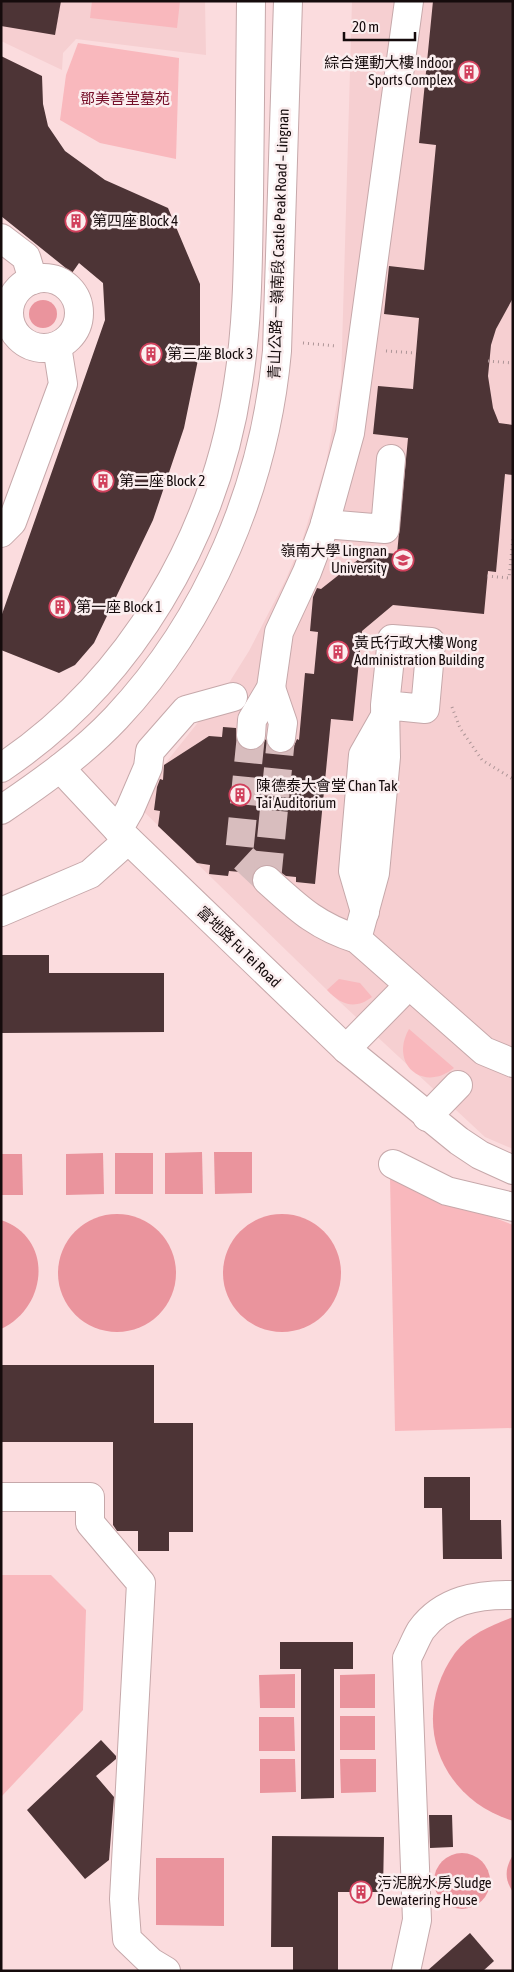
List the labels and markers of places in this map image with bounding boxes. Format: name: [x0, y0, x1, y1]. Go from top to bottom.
place label: 綜合運動大樓 Indoor Sports Complex: [324, 54, 454, 88]
building icon: 綜合運動大樓 Indoor Sports Complex: [457, 60, 481, 84]
building icon: 第四座 Block 4: [64, 209, 88, 233]
place label: 第四座 Block 4: [92, 212, 178, 229]
building icon: 第三座 Block 3: [139, 342, 163, 366]
place label: 第三座 Block 3: [167, 345, 253, 362]
building icon: 第二座 Block 2: [91, 469, 115, 493]
place label: 第二座 Block 2: [119, 472, 205, 489]
place label: 嶺南大學 Lingnan University: [280, 542, 387, 576]
school or university icon: 嶺南大學 Lingnan University: [391, 548, 415, 572]
building icon: 第一座 Block 1: [48, 595, 72, 619]
place label: 第一座 Block 1: [76, 598, 162, 615]
place label: 黃氏行政大樓 Wong Administration Building: [354, 634, 485, 668]
building icon: 黃氏行政大樓 Wong Administration Building: [326, 640, 350, 664]
place label: 陳德泰大會堂 Chan Tak Tai Auditorium: [256, 777, 398, 811]
building icon: 陳德泰大會堂 Chan Tak Tai Auditorium: [228, 783, 252, 807]
place label: 污泥脫水房 Sludge Dewatering House: [377, 1874, 492, 1908]
building icon: 污泥脫水房 Sludge Dewatering House: [349, 1880, 373, 1904]

